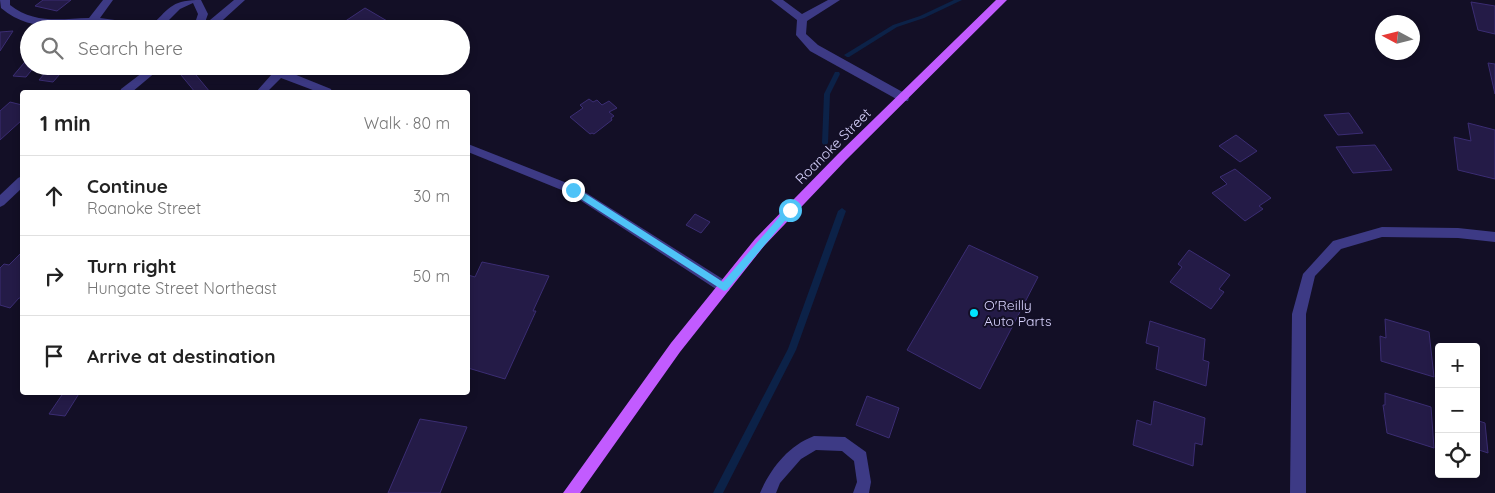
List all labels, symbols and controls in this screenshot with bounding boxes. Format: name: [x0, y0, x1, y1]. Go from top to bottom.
north arrow: [1375, 15, 1420, 60]
search box: [20, 20, 470, 75]
icon: search: [38, 34, 66, 62]
text: Search here: [78, 36, 183, 60]
street label: Roanoke Street: [791, 104, 875, 188]
text: 1 min: [40, 110, 91, 136]
text: Walk · 80 m: [364, 113, 450, 133]
text: Continue: [87, 174, 168, 198]
route end: [562, 179, 585, 202]
icon: ahead: [40, 182, 68, 210]
text: 30 m: [413, 186, 450, 206]
text: Roanoke Street: [87, 198, 201, 218]
route start: [779, 199, 802, 222]
text: Turn right: [87, 254, 176, 278]
icon: right: [40, 262, 68, 290]
text: 50 m: [413, 266, 450, 286]
text: Hungate Street Northeast: [87, 278, 277, 298]
place label: O'Reilly Auto Parts: [984, 296, 1052, 330]
marker: O'Reilly Auto Parts: [968, 307, 980, 319]
icon: arrive: [40, 342, 68, 370]
map controls: [1435, 343, 1480, 478]
button: +: [1435, 343, 1480, 388]
text: Arrive at destination: [87, 344, 276, 368]
button: −: [1435, 388, 1480, 433]
button: locate: [1435, 433, 1480, 478]

